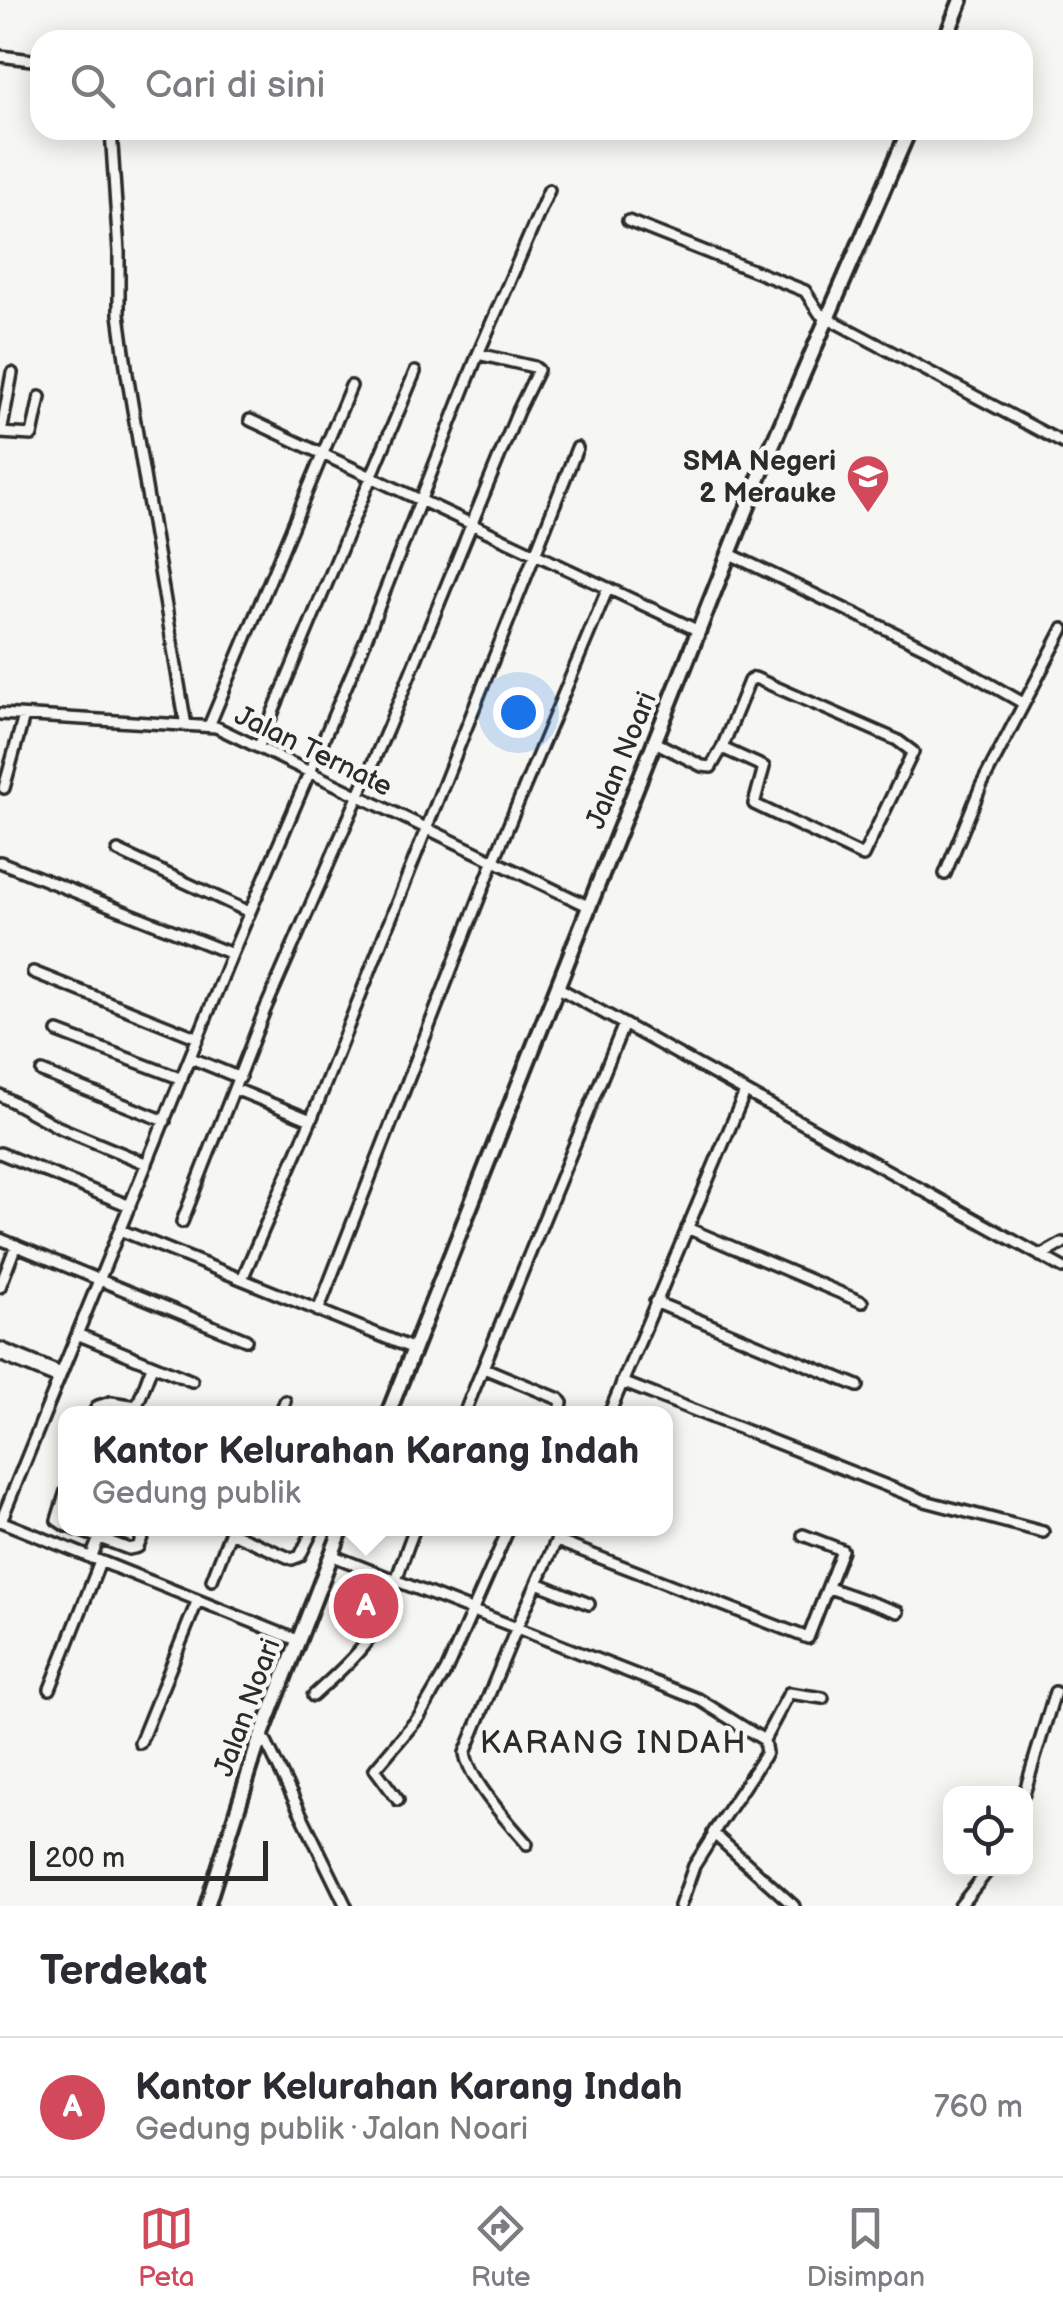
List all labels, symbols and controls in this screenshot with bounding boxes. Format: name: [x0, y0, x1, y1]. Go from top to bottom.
search box: [30, 30, 1033, 140]
icon: search: [65, 58, 120, 113]
text: Cari di sini: [145, 63, 325, 108]
place label: SMA Negeri 2 Merauke: [683, 445, 836, 510]
school or university icon: SMA Negeri 2 Merauke: [845, 453, 891, 514]
your location: [493, 687, 544, 738]
street label: Jalan Noari: [579, 687, 664, 834]
street label: Jalan Ternate: [229, 699, 397, 804]
popup: [58, 1406, 673, 1536]
text: Kantor Kelurahan Karang Indah: [92, 1429, 639, 1474]
text: Gedung publik: [92, 1474, 300, 1513]
pin: A: [334, 1568, 398, 1644]
street label: Jalan Noari: [207, 1634, 288, 1781]
district label: KARANG INDAH: [480, 1724, 748, 1763]
map controls: [943, 1786, 1033, 1876]
button: locate: [943, 1786, 1033, 1876]
scale bar: [30, 1836, 268, 1880]
text: 200 m: [45, 1842, 125, 1875]
text: Terdekat: [40, 1946, 207, 1997]
text: Kantor Kelurahan Karang Indah: [135, 2065, 683, 2110]
text: A: [63, 2088, 82, 2127]
text: 760 m: [934, 2088, 1023, 2127]
text: Gedung publik · Jalan Noari: [135, 2110, 528, 2149]
tab: Peta: [138, 2201, 195, 2294]
tab: Rute: [471, 2201, 531, 2294]
tab: Disimpan: [807, 2201, 925, 2294]

